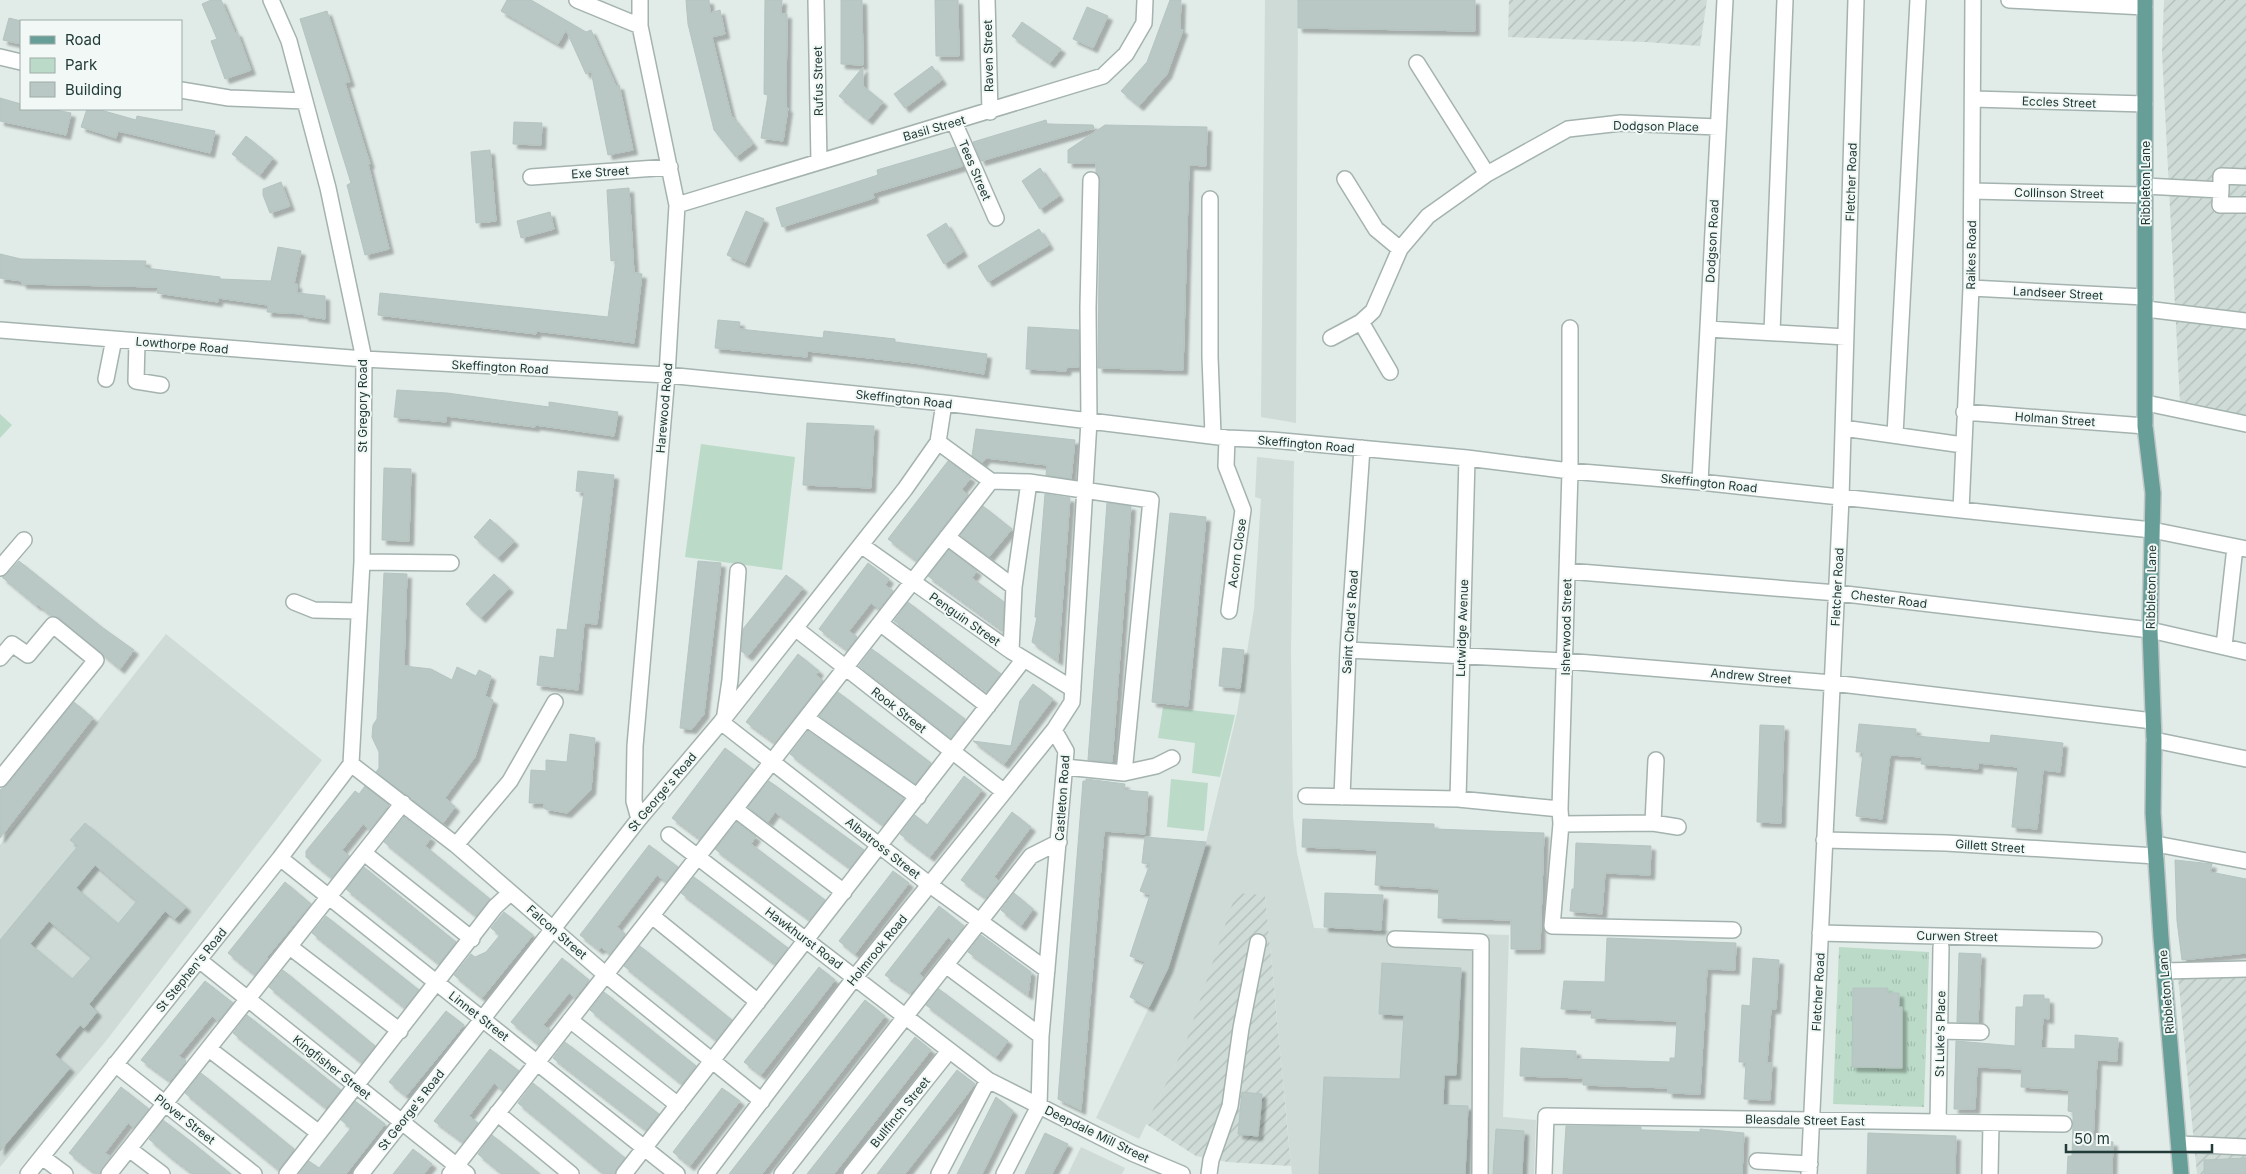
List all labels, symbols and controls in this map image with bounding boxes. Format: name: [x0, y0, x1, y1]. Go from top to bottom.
legend: [20, 20, 182, 110]
street label: Raven Street: [980, 20, 996, 92]
text: Road: [65, 30, 101, 49]
street label: Rufus Street: [810, 46, 826, 116]
text: Park: [65, 55, 98, 74]
text: Building: [65, 80, 122, 99]
street label: Eccles Street: [2022, 93, 2097, 111]
street label: Basil Street: [901, 112, 967, 144]
street label: Dodgson Place: [1613, 118, 1699, 134]
street label: Tees Street: [956, 137, 995, 203]
street label: Ribbleton Lane: [2138, 141, 2153, 225]
street label: Fletcher Road: [1842, 142, 1860, 222]
street label: Exe Street: [571, 162, 629, 181]
street label: Collinson Street: [2014, 185, 2104, 201]
street label: Dodgson Road: [1702, 199, 1722, 283]
street label: Raikes Road: [1963, 220, 1979, 290]
street label: Landseer Street: [2013, 283, 2103, 303]
street label: Lowthorpe Road: [135, 333, 229, 357]
street label: Skeffington Road: [451, 357, 549, 377]
street label: St Gregory Road: [355, 359, 370, 453]
street label: Harewood Road: [653, 362, 675, 454]
street label: Skeffington Road: [855, 386, 953, 412]
street label: Holman Street: [2014, 409, 2096, 429]
street label: Skeffington Road: [1257, 432, 1355, 456]
street label: Skeffington Road: [1660, 470, 1758, 496]
street label: Acorn Close: [1225, 517, 1249, 589]
street label: Ribbleton Lane: [2143, 545, 2159, 629]
street label: Fletcher Road: [1827, 547, 1847, 627]
street label: Saint Chad's Road: [1339, 570, 1361, 674]
street label: Isherwood Street: [1558, 578, 1574, 676]
street label: Lutwidge Avenue: [1453, 579, 1471, 677]
street label: Chester Road: [1850, 587, 1928, 611]
street label: Penguin Street: [927, 589, 1004, 649]
street label: Andrew Street: [1710, 665, 1792, 687]
street label: Rook Street: [868, 684, 930, 736]
street label: St George's Road: [624, 749, 700, 835]
street label: Castleton Road: [1052, 755, 1072, 841]
street label: Albatross Street: [843, 814, 923, 882]
street label: Gillett Street: [1955, 836, 2025, 856]
street label: Falcon Street: [524, 902, 590, 962]
street label: Hawkhurst Road: [762, 904, 846, 972]
street label: Holmrook Road: [844, 911, 910, 989]
street label: St Stephen's Road: [152, 925, 230, 1015]
street label: Curwen Street: [1916, 928, 1998, 944]
street label: Ribbleton Lane: [2155, 949, 2177, 1035]
street label: Fletcher Road: [1808, 952, 1828, 1032]
street label: Linnet Street: [446, 988, 512, 1044]
street label: St Luke's Place: [1932, 991, 1948, 1077]
street label: Kingfisher Street: [290, 1032, 374, 1102]
street label: St George's Road: [375, 1066, 447, 1154]
street label: Bullfinch Street: [867, 1074, 933, 1150]
street label: Plover Street: [152, 1091, 218, 1147]
street label: Deepdale Mill Street: [1042, 1102, 1152, 1166]
street label: Bleasdale Street East: [1745, 1111, 1865, 1129]
scale bar: [2066, 1122, 2212, 1154]
text: 50 m: [2074, 1129, 2110, 1148]

